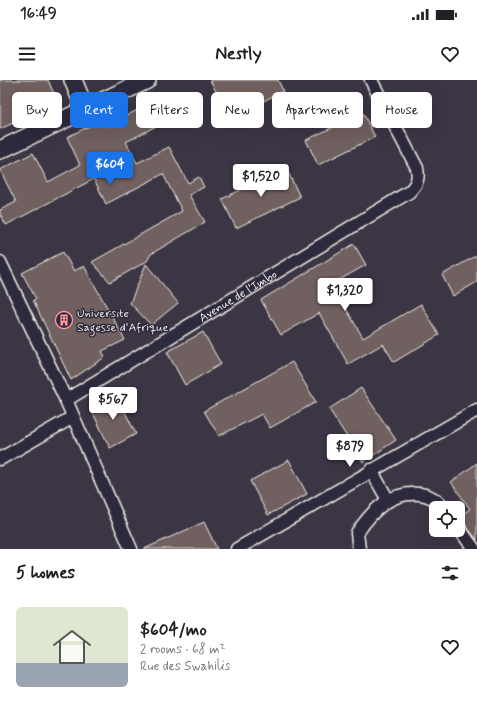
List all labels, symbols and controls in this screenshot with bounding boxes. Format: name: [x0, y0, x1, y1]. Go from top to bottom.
text: 16:49: [20, 4, 57, 24]
text: Nestly: [215, 42, 262, 66]
icon: menu: [16, 43, 38, 65]
icon: heart: [439, 43, 461, 65]
chip: Buy: [12, 92, 62, 128]
chip: Rent: [70, 92, 128, 128]
chip: Filters: [136, 92, 203, 128]
chip: New: [211, 92, 264, 128]
chip: Apartment: [272, 92, 363, 128]
chip: House: [371, 92, 432, 128]
pin: $604: [86, 152, 134, 186]
text: $604: [95, 156, 125, 173]
pin: $1,520: [228, 164, 294, 198]
text: $1,520: [242, 168, 280, 185]
street label: Avenue de l'Imbo: [196, 267, 280, 326]
pin: $1,320: [312, 278, 378, 312]
text: $1,320: [327, 282, 363, 299]
place label: Universite Sagesse d'Afrique: [77, 306, 169, 337]
building icon: Universite Sagesse d'Afrique: [54, 310, 74, 330]
pin: $567: [89, 387, 137, 421]
text: $567: [98, 391, 128, 408]
pin: $879: [326, 434, 374, 468]
text: $879: [336, 438, 364, 455]
map controls: [429, 501, 465, 537]
button: locate: [429, 501, 465, 537]
text: 5 homes: [16, 562, 75, 584]
icon: filters: [439, 562, 461, 584]
text: $604/mo: [140, 619, 207, 641]
icon: home: [48, 623, 96, 671]
icon: heart: [439, 636, 461, 658]
text: 2 rooms · 68 m²: [140, 641, 225, 658]
text: Rue des Swahilis: [140, 658, 230, 675]

